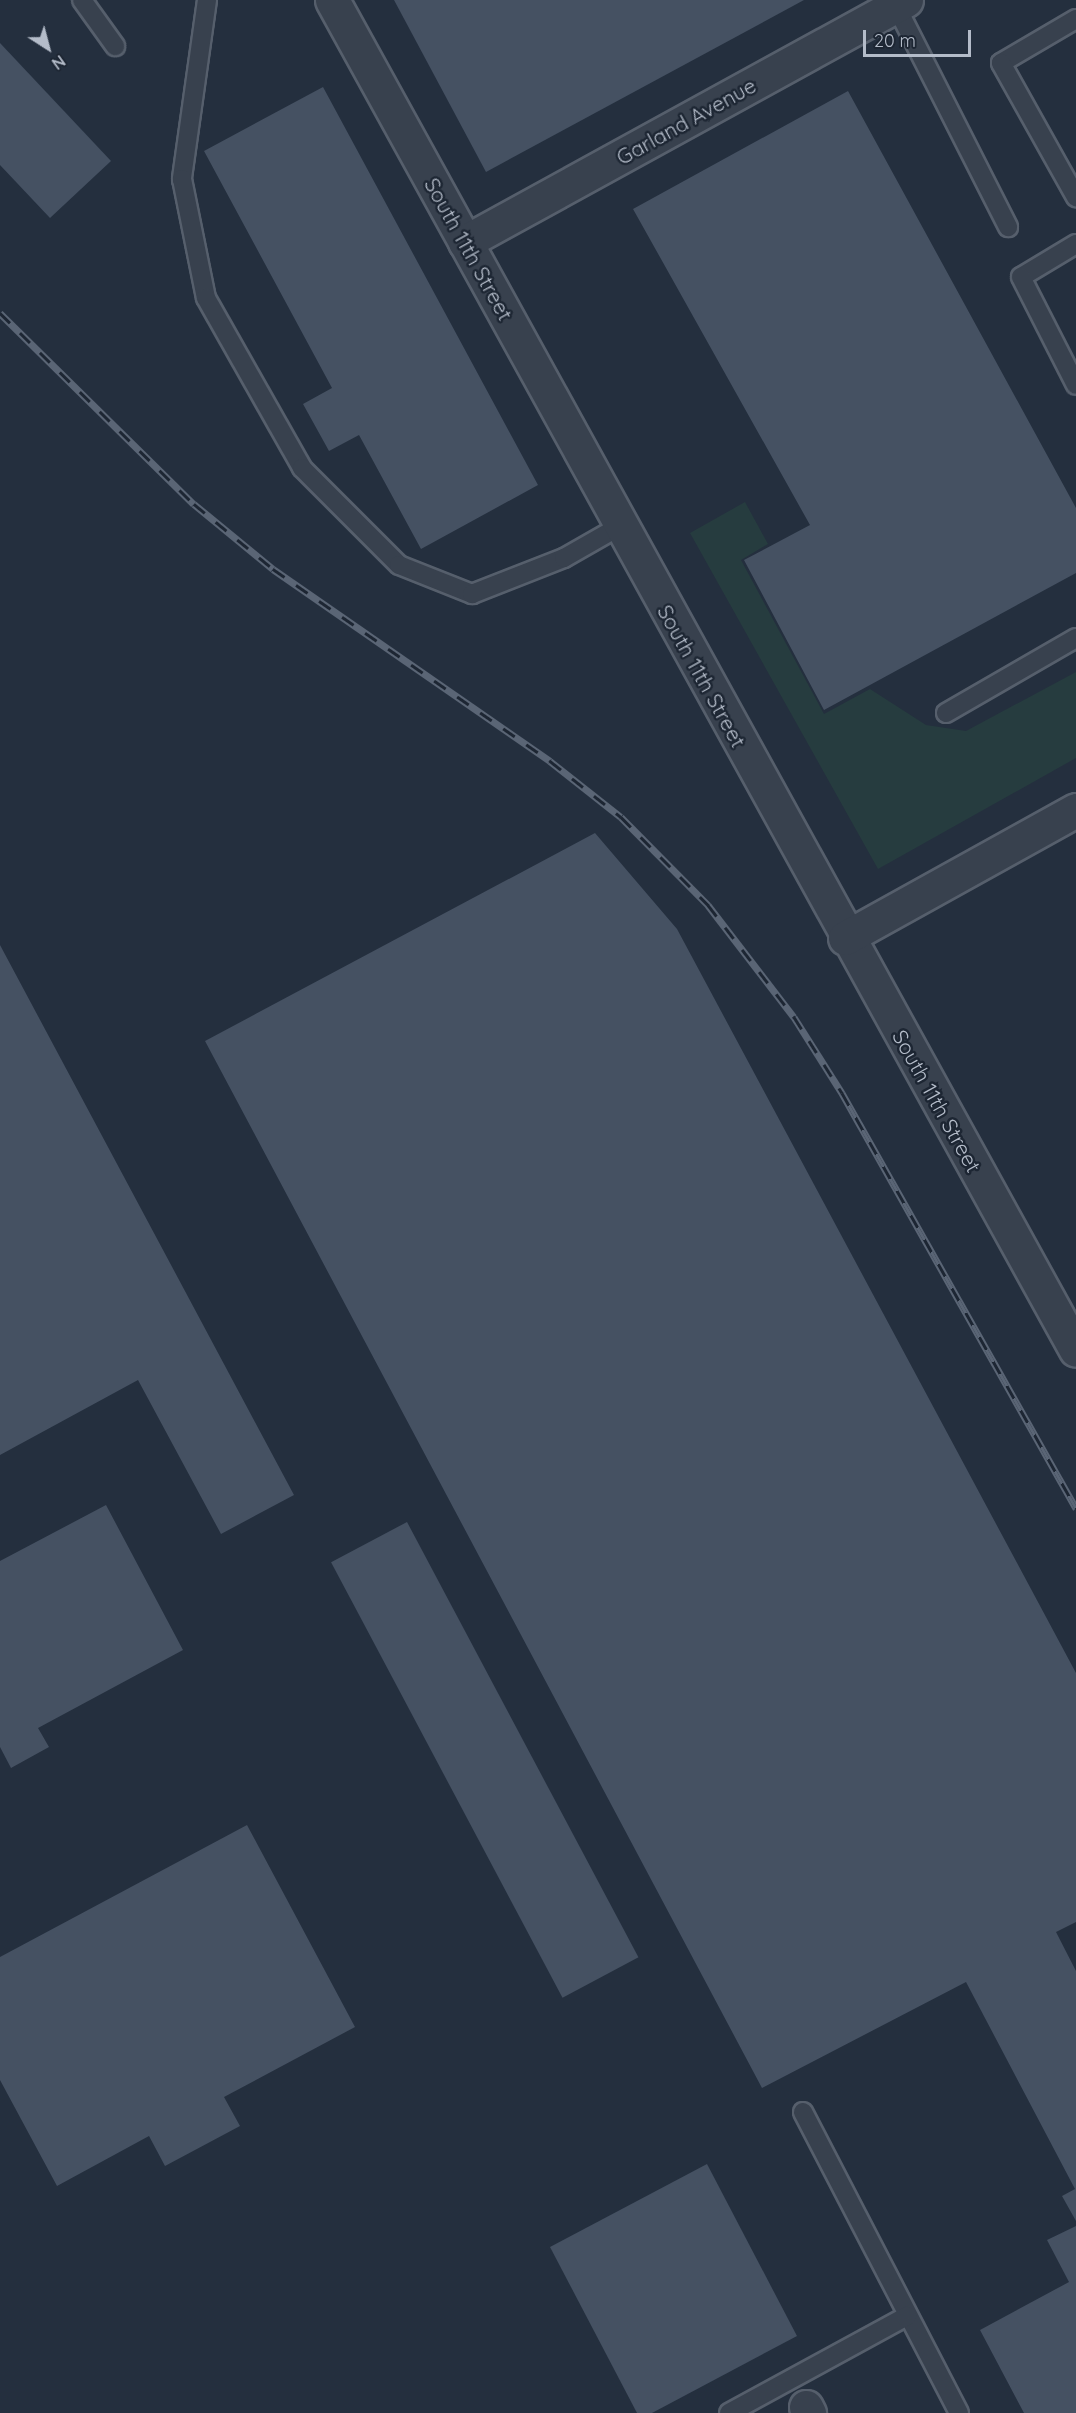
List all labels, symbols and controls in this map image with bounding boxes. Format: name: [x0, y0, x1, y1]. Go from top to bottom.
north arrow: [18, 18, 78, 78]
scale bar: [866, 18, 974, 56]
text: 20 m: [874, 29, 916, 52]
text: N: [48, 51, 69, 74]
street label: Garland Avenue: [612, 72, 760, 170]
street label: South 11th Street: [419, 173, 519, 325]
street label: South 11th Street: [652, 600, 752, 752]
street label: South 11th Street: [887, 1025, 987, 1177]

